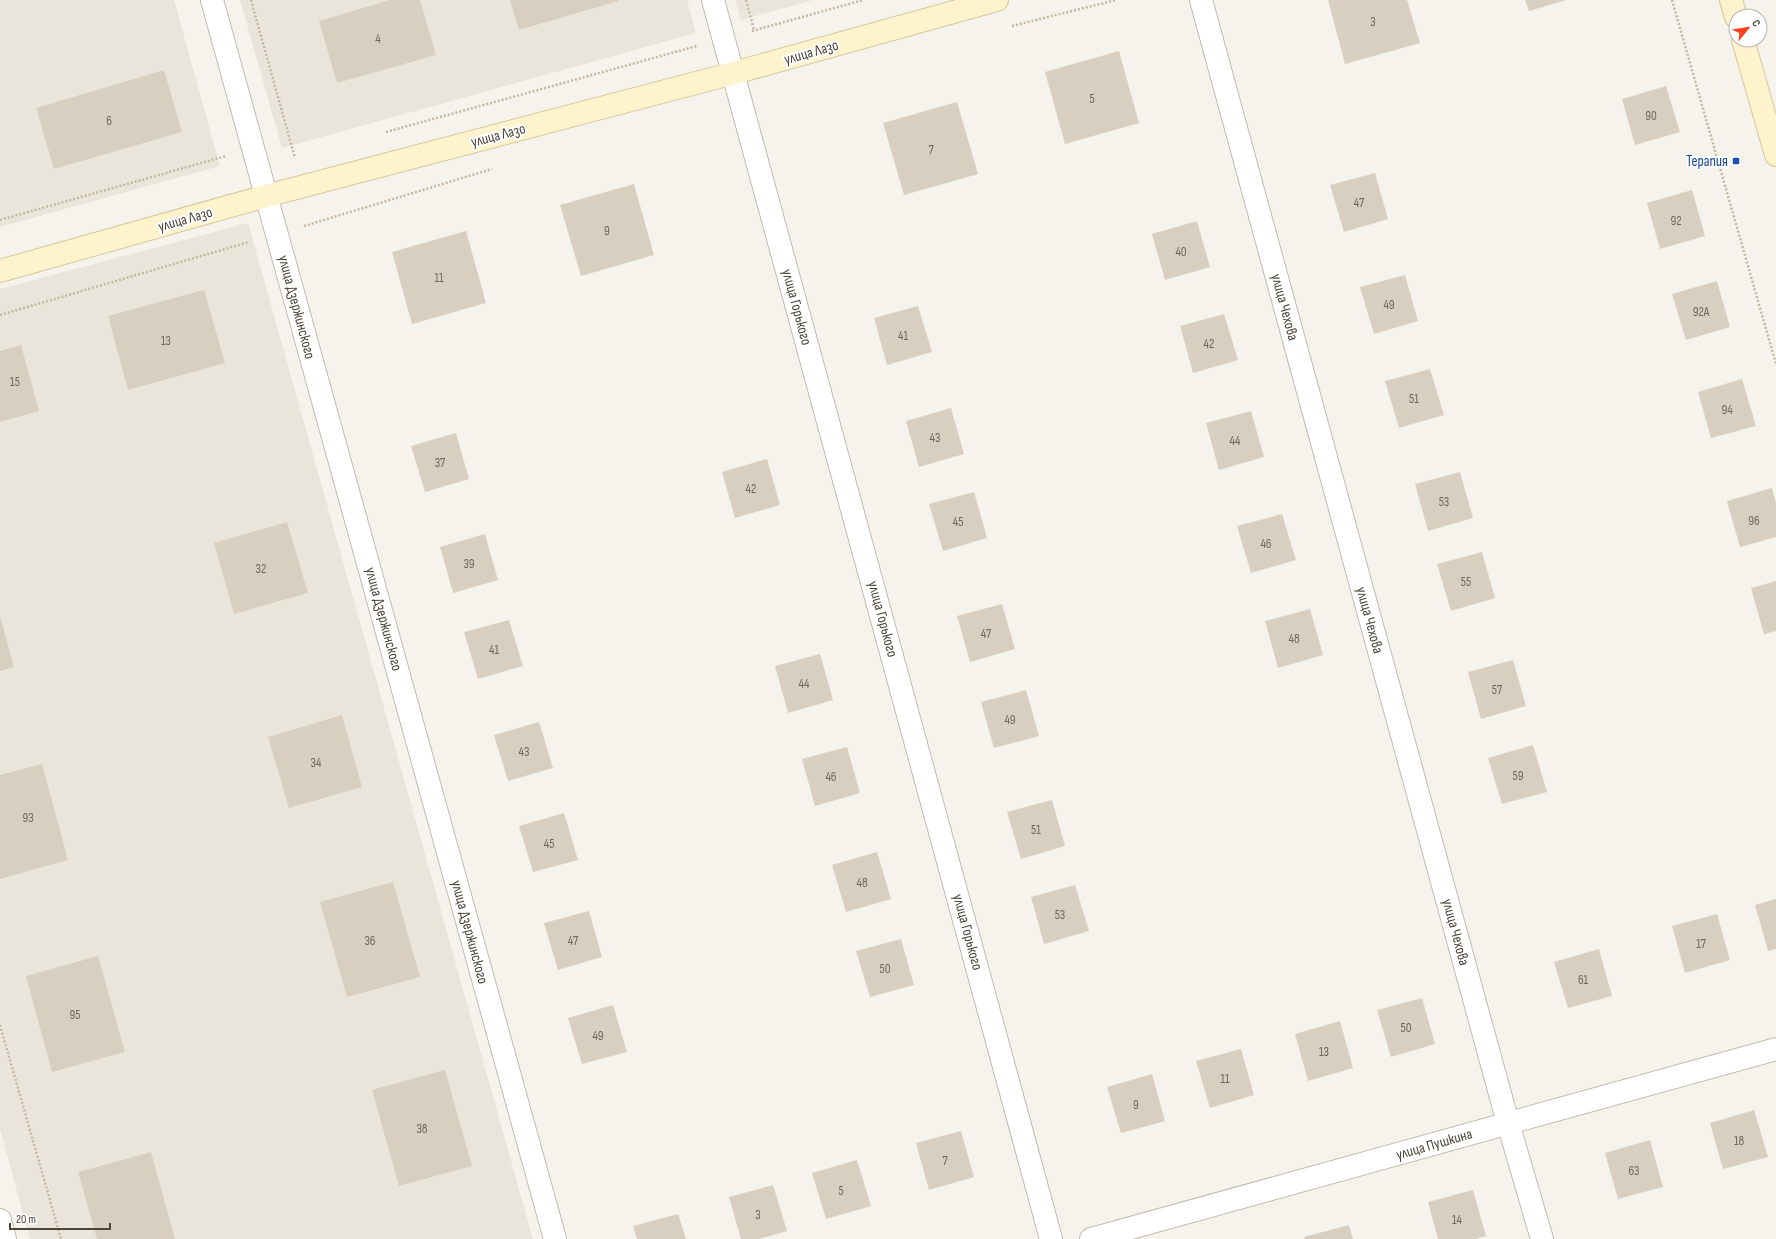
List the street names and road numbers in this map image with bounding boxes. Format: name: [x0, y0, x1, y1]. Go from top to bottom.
street label: улица Лазо: [782, 36, 840, 69]
street label: улица Лазо: [469, 119, 527, 152]
street label: улица Лазо: [156, 203, 214, 236]
street label: улица Дзержинского: [274, 253, 319, 361]
street label: улица Горького: [777, 267, 816, 347]
street label: улица Чехова: [1266, 272, 1303, 343]
street label: улица Дзержинского: [361, 565, 406, 673]
street label: улица Горького: [863, 579, 902, 659]
street label: улица Чехова: [1351, 585, 1388, 656]
street label: улица Дзержинского: [447, 878, 492, 986]
street label: улица Горького: [948, 892, 987, 972]
street label: улица Чехова: [1437, 897, 1474, 968]
street label: улица Пушкина: [1394, 1124, 1475, 1164]

